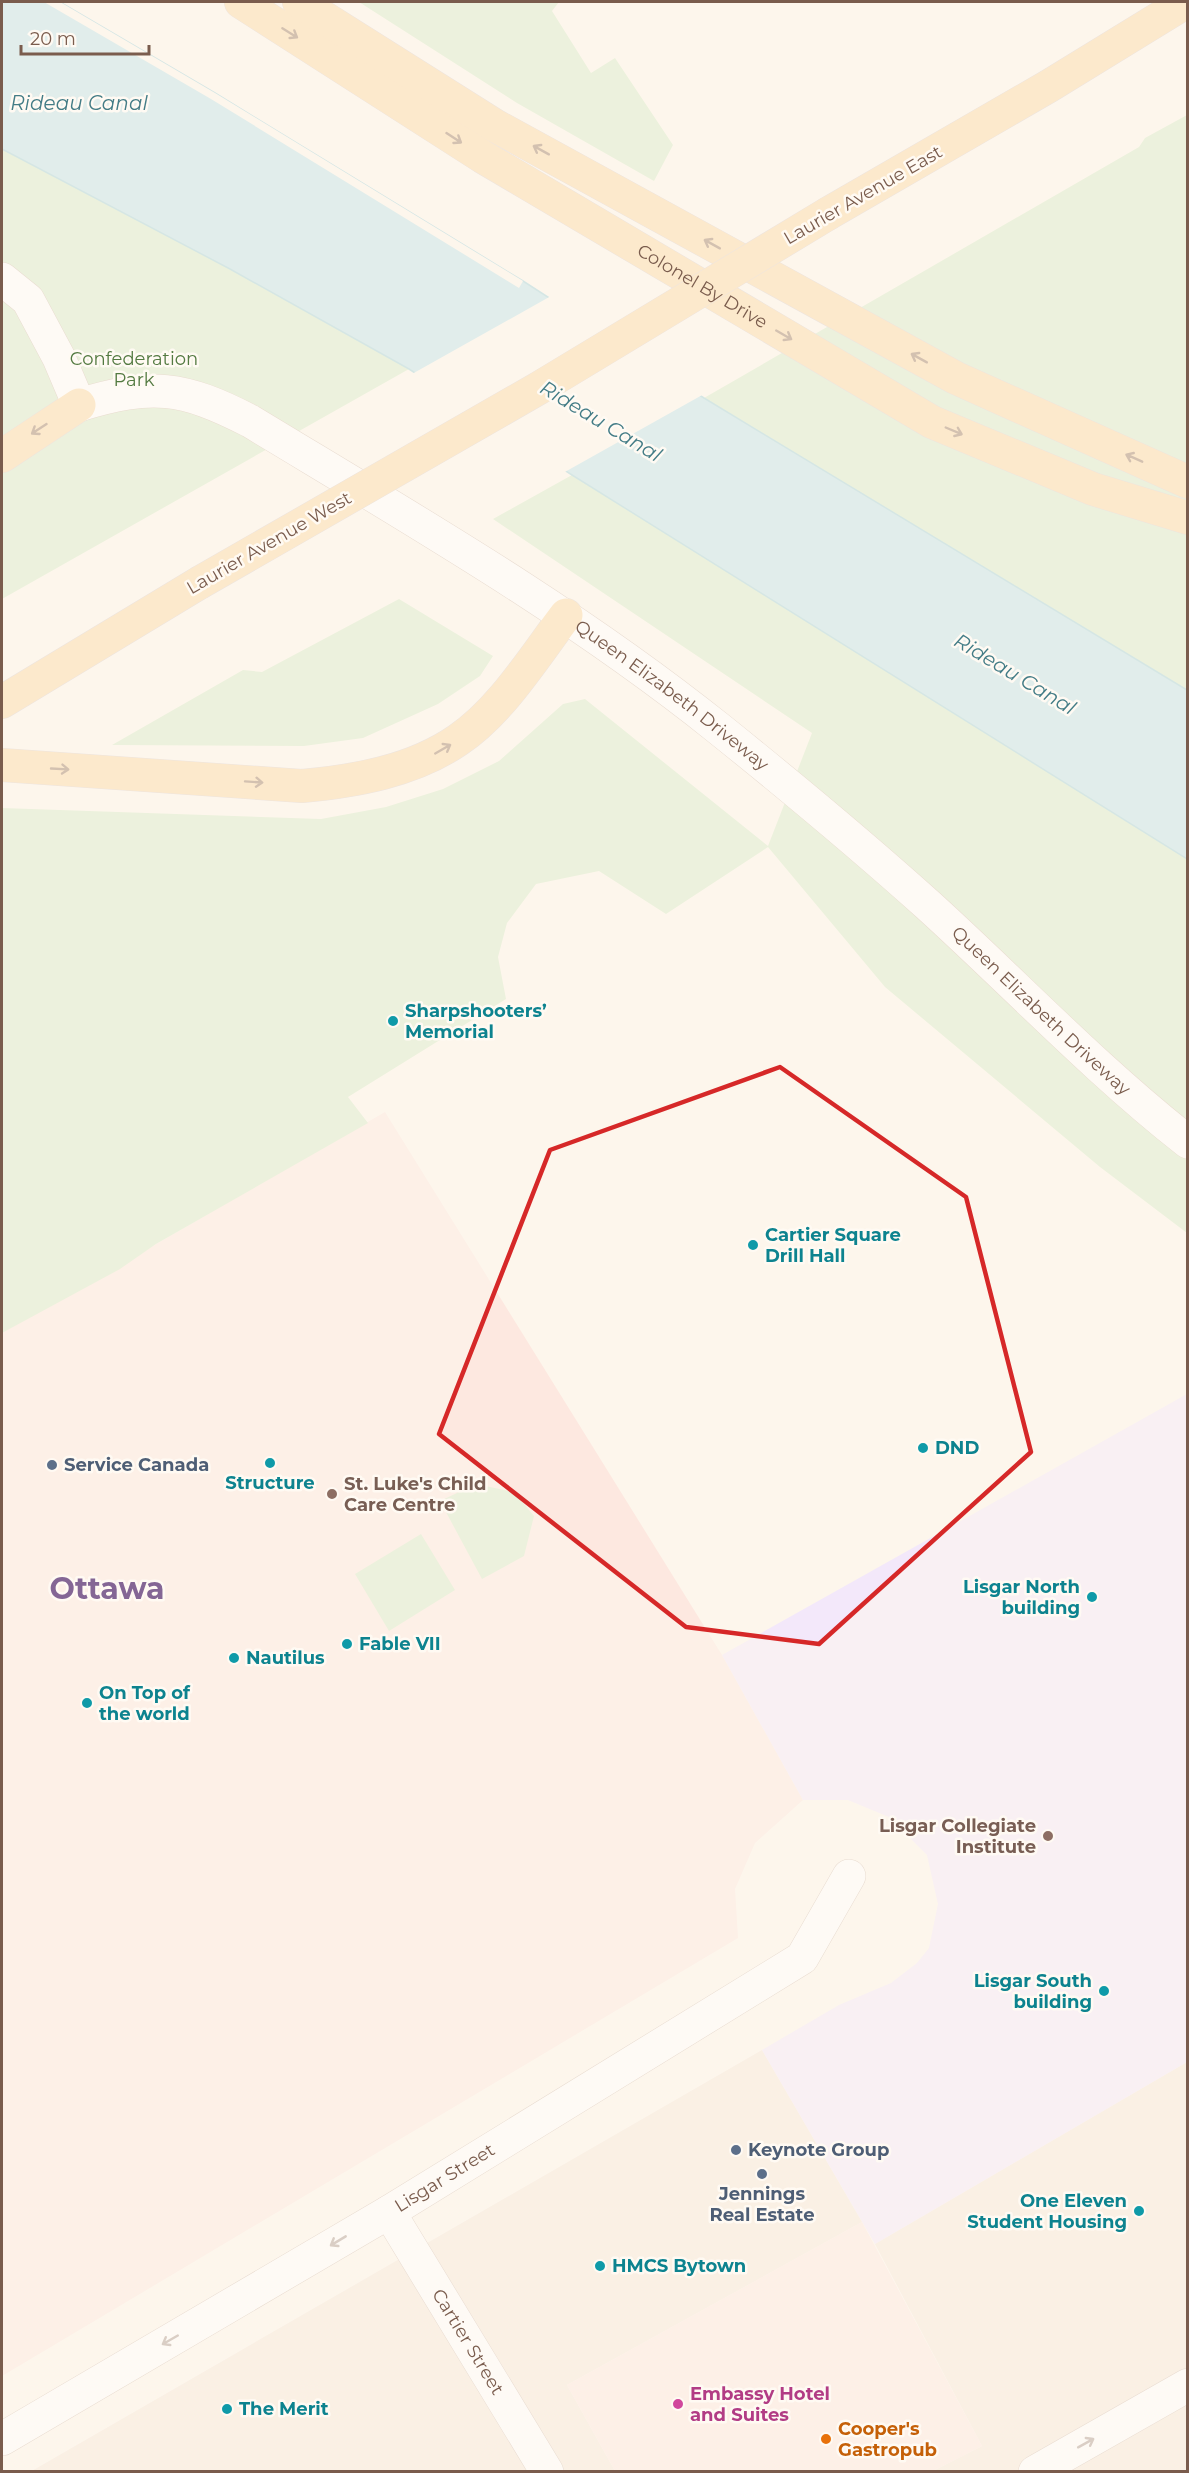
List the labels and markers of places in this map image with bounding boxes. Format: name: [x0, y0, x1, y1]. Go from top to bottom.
place label: Sharpshooters’ Memorial: [405, 1000, 547, 1043]
marker: Sharpshooters’ Memorial: [386, 1014, 400, 1028]
place label: Cartier Square Drill Hall: [765, 1224, 901, 1267]
marker: Cartier Square Drill Hall: [746, 1238, 760, 1252]
place label: DND: [935, 1437, 979, 1459]
marker: DND: [916, 1441, 930, 1455]
place label: Service Canada: [64, 1454, 209, 1476]
marker: Structure: [263, 1456, 277, 1470]
marker: Service Canada: [45, 1458, 59, 1472]
place label: Structure: [225, 1472, 315, 1494]
place label: St. Luke's Child Care Centre: [344, 1473, 486, 1516]
marker: St. Luke's Child Care Centre: [325, 1487, 339, 1501]
place label: Lisgar North building: [963, 1576, 1080, 1619]
marker: Lisgar North building: [1085, 1590, 1099, 1604]
place label: Fable VII: [359, 1633, 441, 1655]
marker: Fable VII: [340, 1637, 354, 1651]
place label: Nautilus: [246, 1647, 325, 1669]
marker: Nautilus: [227, 1651, 241, 1665]
place label: On Top of the world: [99, 1682, 191, 1725]
marker: On Top of the world: [80, 1696, 94, 1710]
place label: Lisgar Collegiate Institute: [879, 1815, 1036, 1858]
marker: Lisgar Collegiate Institute: [1041, 1829, 1055, 1843]
place label: Lisgar South building: [974, 1970, 1092, 2013]
marker: Lisgar South building: [1097, 1984, 1111, 1998]
place label: Keynote Group: [748, 2139, 889, 2161]
marker: Keynote Group: [729, 2143, 743, 2157]
marker: Jennings Real Estate: [755, 2167, 769, 2181]
place label: Jennings Real Estate: [709, 2183, 815, 2226]
place label: One Eleven Student Housing: [967, 2190, 1127, 2233]
marker: One Eleven Student Housing: [1132, 2204, 1146, 2218]
place label: HMCS Bytown: [612, 2255, 746, 2277]
marker: HMCS Bytown: [593, 2259, 607, 2273]
place label: Embassy Hotel and Suites: [690, 2383, 830, 2426]
marker: Embassy Hotel and Suites: [671, 2397, 685, 2411]
place label: The Merit: [239, 2398, 329, 2420]
marker: The Merit: [220, 2402, 234, 2416]
place label: Cooper's Gastropub: [838, 2418, 937, 2461]
marker: Cooper's Gastropub: [819, 2432, 833, 2446]

